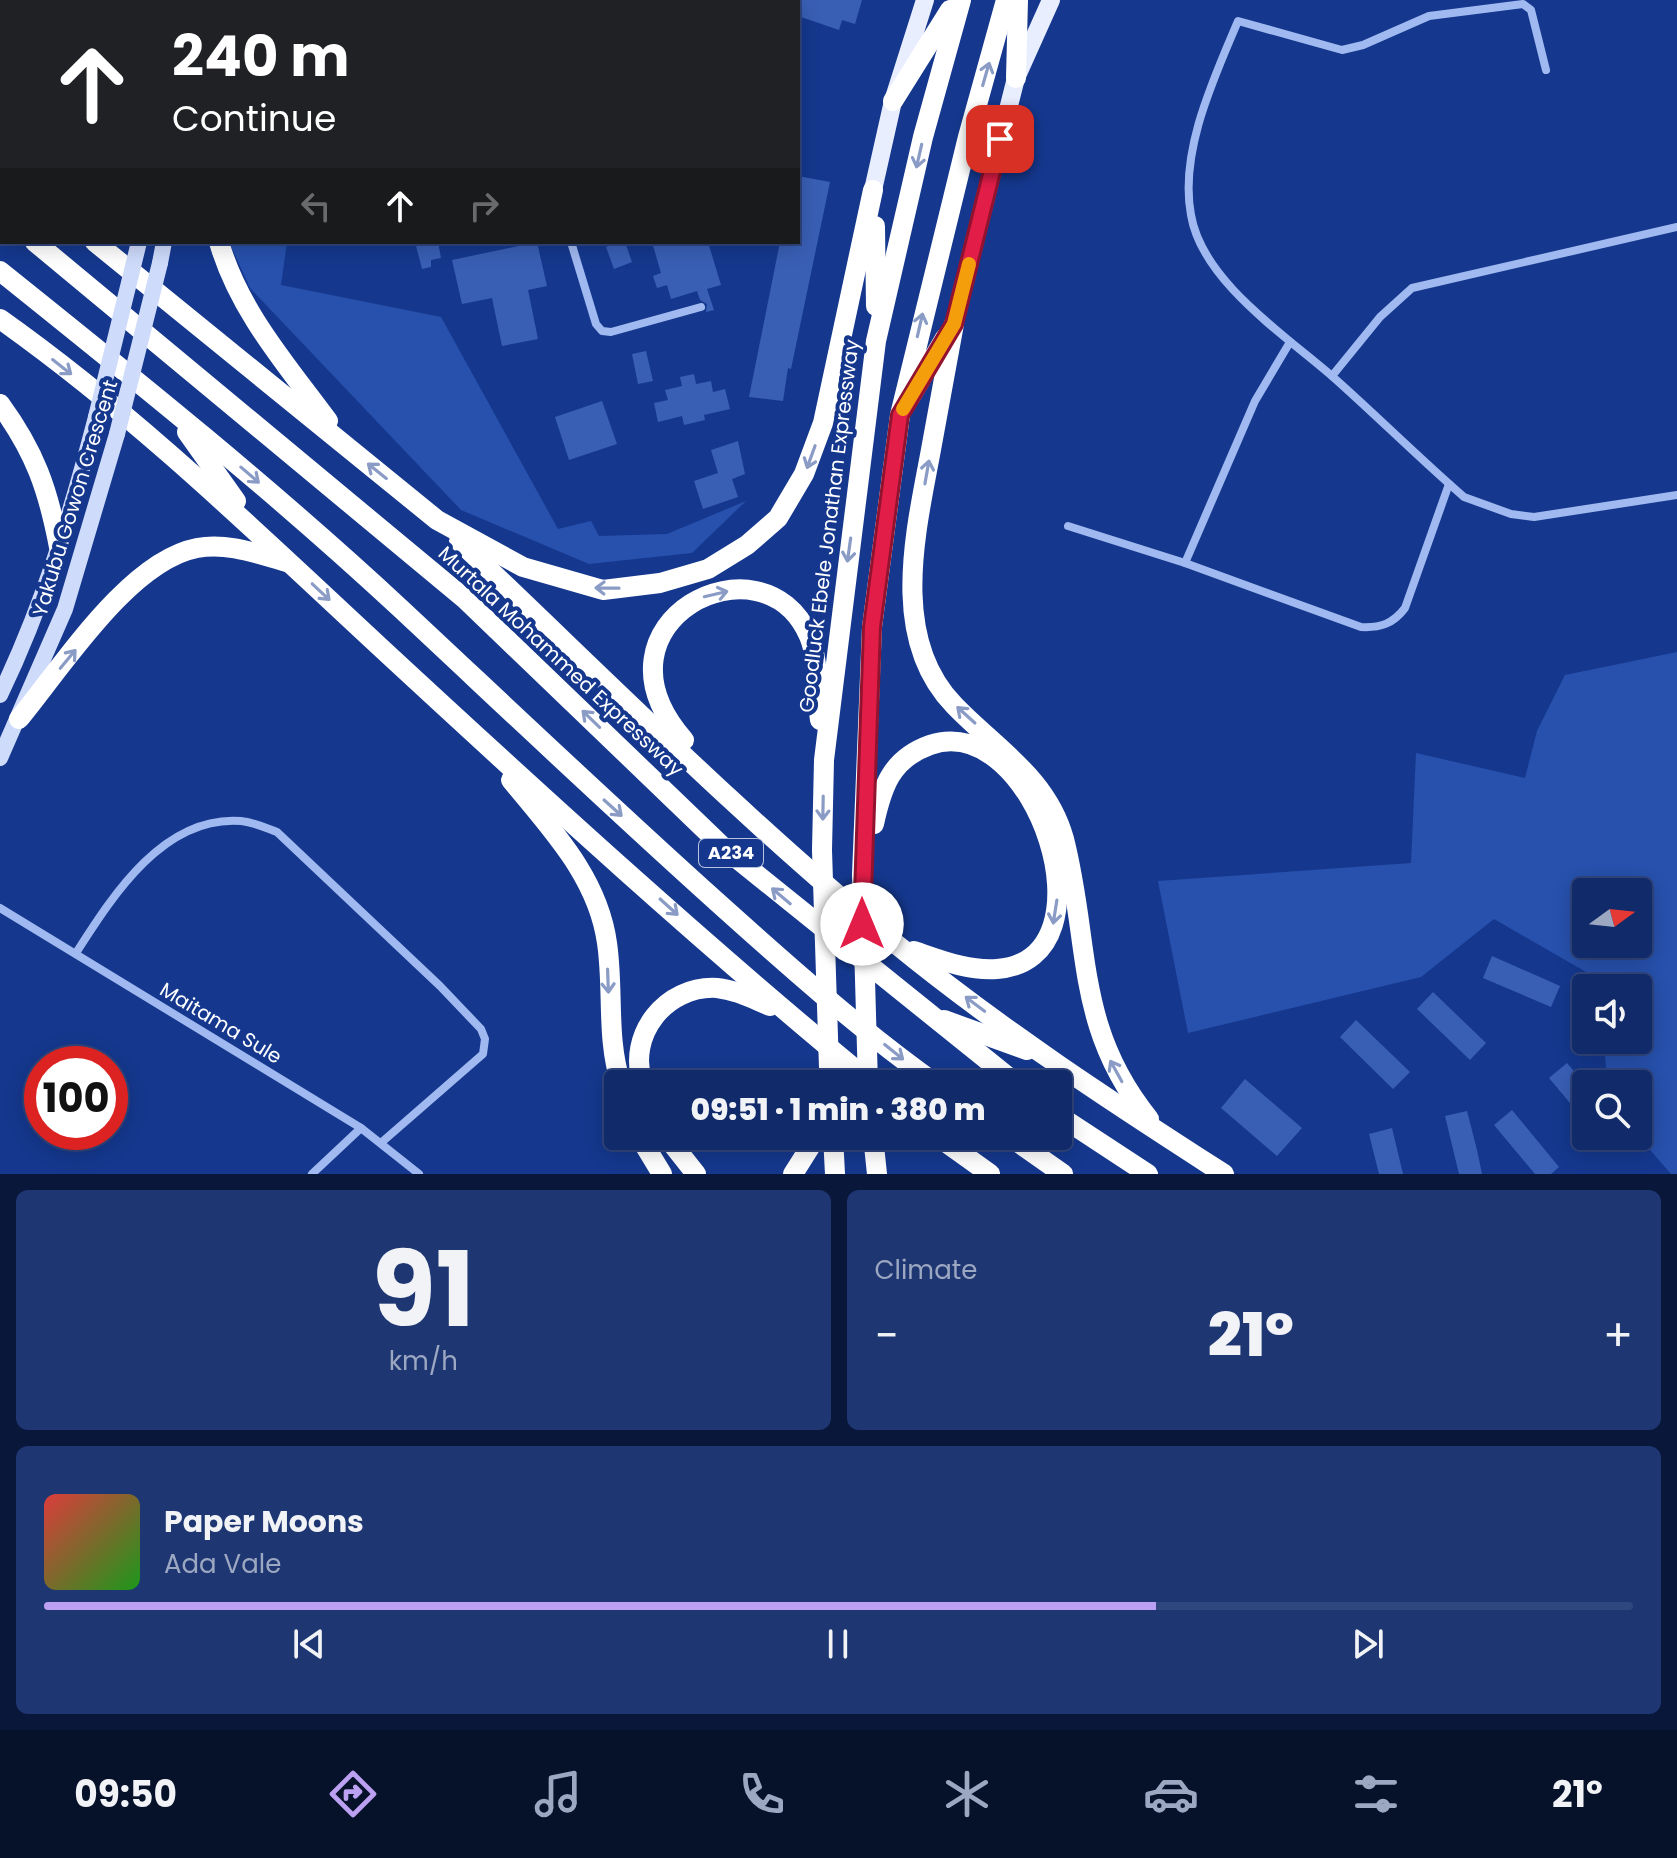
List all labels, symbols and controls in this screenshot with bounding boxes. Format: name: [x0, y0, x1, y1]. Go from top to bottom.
text: 240 m: [172, 17, 350, 96]
icon: ahead: [40, 32, 144, 136]
one-way arrow: [979, 61, 994, 87]
text: Continue: [172, 93, 336, 144]
pin: [966, 105, 1034, 173]
icon: arrive: [978, 117, 1022, 161]
one-way arrow: [910, 143, 925, 169]
icon: left: [294, 184, 338, 228]
icon: ahead: [378, 184, 422, 228]
icon: right: [462, 184, 506, 228]
one-way arrow: [914, 313, 929, 339]
street label: Goodluck Ebele Jonathan Expressway: [792, 338, 866, 714]
one-way arrow: [51, 358, 72, 375]
street label: Yakubu Gowon Crescent: [26, 376, 124, 620]
one-way arrow: [803, 444, 817, 469]
one-way arrow: [920, 460, 935, 485]
one-way arrow: [367, 462, 388, 480]
one-way arrow: [239, 466, 259, 484]
one-way arrow: [841, 537, 856, 562]
street label: Murtala Mohammed Expressway: [432, 540, 690, 782]
one-way arrow: [594, 580, 621, 595]
one-way arrow: [311, 583, 331, 602]
one-way arrow: [702, 586, 728, 601]
one-way arrow: [59, 649, 77, 670]
one-way arrow: [956, 707, 976, 725]
one-way arrow: [582, 710, 601, 729]
one-way arrow: [816, 794, 831, 821]
one-way arrow: [602, 799, 622, 817]
road number: A234: [699, 839, 763, 867]
north arrow: [1572, 878, 1652, 958]
map controls: [1572, 878, 1652, 1150]
position arrow: [820, 882, 904, 966]
one-way arrow: [771, 887, 792, 905]
one-way arrow: [659, 898, 679, 916]
one-way arrow: [1047, 898, 1062, 924]
one-way arrow: [601, 967, 616, 994]
button: sound: [1572, 974, 1652, 1054]
street label: Maitama Sule: [155, 976, 287, 1070]
one-way arrow: [965, 995, 986, 1012]
one-way arrow: [883, 1043, 904, 1061]
speed limit sign: 100: [24, 1046, 128, 1150]
one-way arrow: [1108, 1060, 1124, 1083]
button: search: [1572, 1070, 1652, 1150]
text: 09:51 · 1 min · 380 m: [690, 1088, 986, 1131]
text: 91: [372, 1217, 475, 1362]
text: Climate: [875, 1252, 977, 1288]
text: 21°: [1208, 1293, 1294, 1377]
text: −: [875, 1305, 899, 1366]
text: +: [1603, 1305, 1633, 1366]
text: km/h: [389, 1343, 458, 1379]
text: Paper Moons: [164, 1500, 364, 1543]
text: Ada Vale: [164, 1546, 281, 1582]
icon: previous: [287, 1622, 331, 1666]
icon: pause: [816, 1622, 860, 1666]
icon: next: [1346, 1622, 1390, 1666]
icon: directions: [325, 1766, 381, 1822]
icon: music: [530, 1766, 586, 1822]
icon: phone: [734, 1766, 790, 1822]
icon: climate: [939, 1766, 995, 1822]
icon: car: [1143, 1766, 1199, 1822]
icon: filters: [1348, 1766, 1404, 1822]
text: 09:50: [74, 1769, 177, 1820]
text: 21°: [1552, 1769, 1603, 1820]

